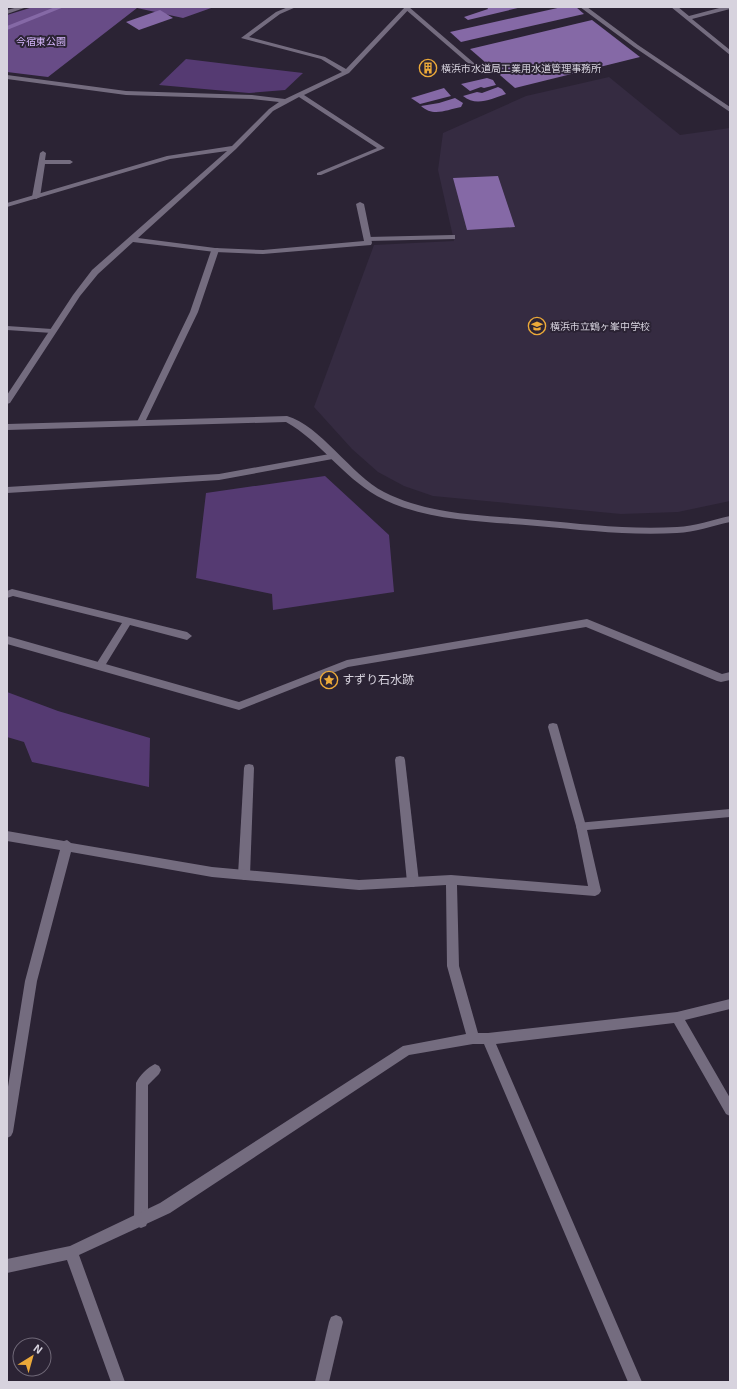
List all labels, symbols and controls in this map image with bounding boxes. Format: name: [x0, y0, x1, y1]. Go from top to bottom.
park label: 今宿東公園: [16, 35, 66, 47]
building icon: 横浜市水道局工業用水道管理事務所: [418, 58, 438, 78]
place label: 横浜市水道局工業用水道管理事務所: [441, 62, 601, 74]
school or university icon: 横浜市立鶴ヶ峯中学校: [527, 316, 547, 336]
place label: 横浜市立鶴ヶ峯中学校: [550, 320, 650, 332]
place icon: すずり石水跡: [319, 670, 339, 690]
place label: すずり石水跡: [342, 672, 414, 686]
north arrow: [12, 1337, 52, 1377]
text: N: [31, 1341, 45, 1356]

